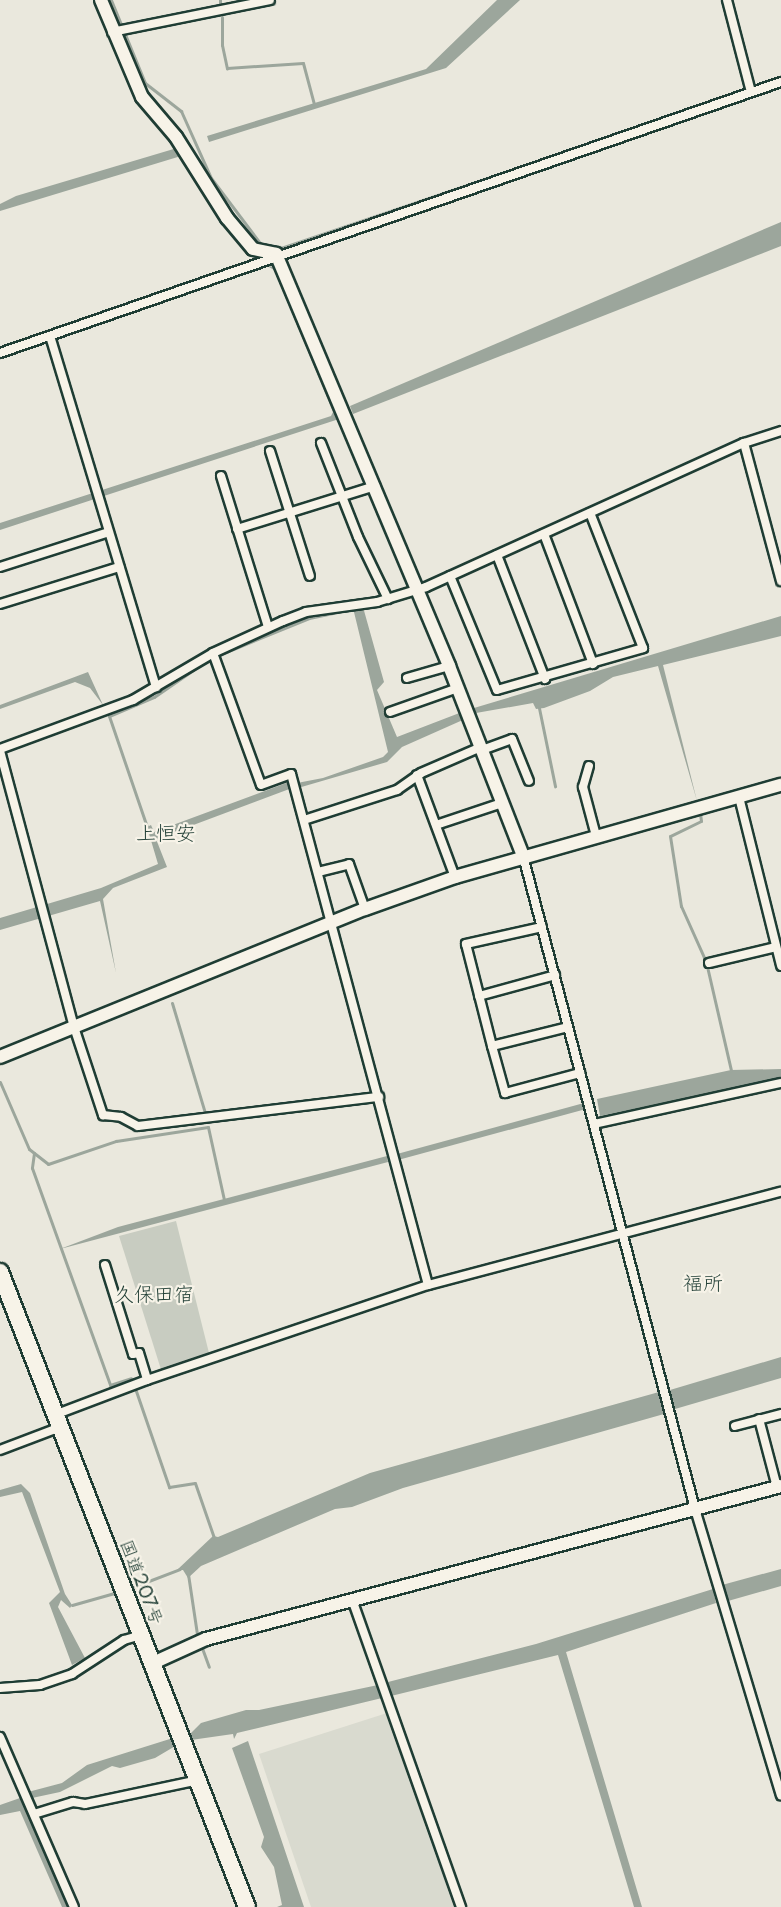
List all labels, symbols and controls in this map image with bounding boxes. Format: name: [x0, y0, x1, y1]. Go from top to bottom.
district label: 上恒安: [136, 820, 196, 844]
district label: 福所: [683, 1270, 723, 1294]
district label: 久保田宿: [114, 1281, 194, 1305]
street label: 国道207号: [116, 1536, 168, 1628]

